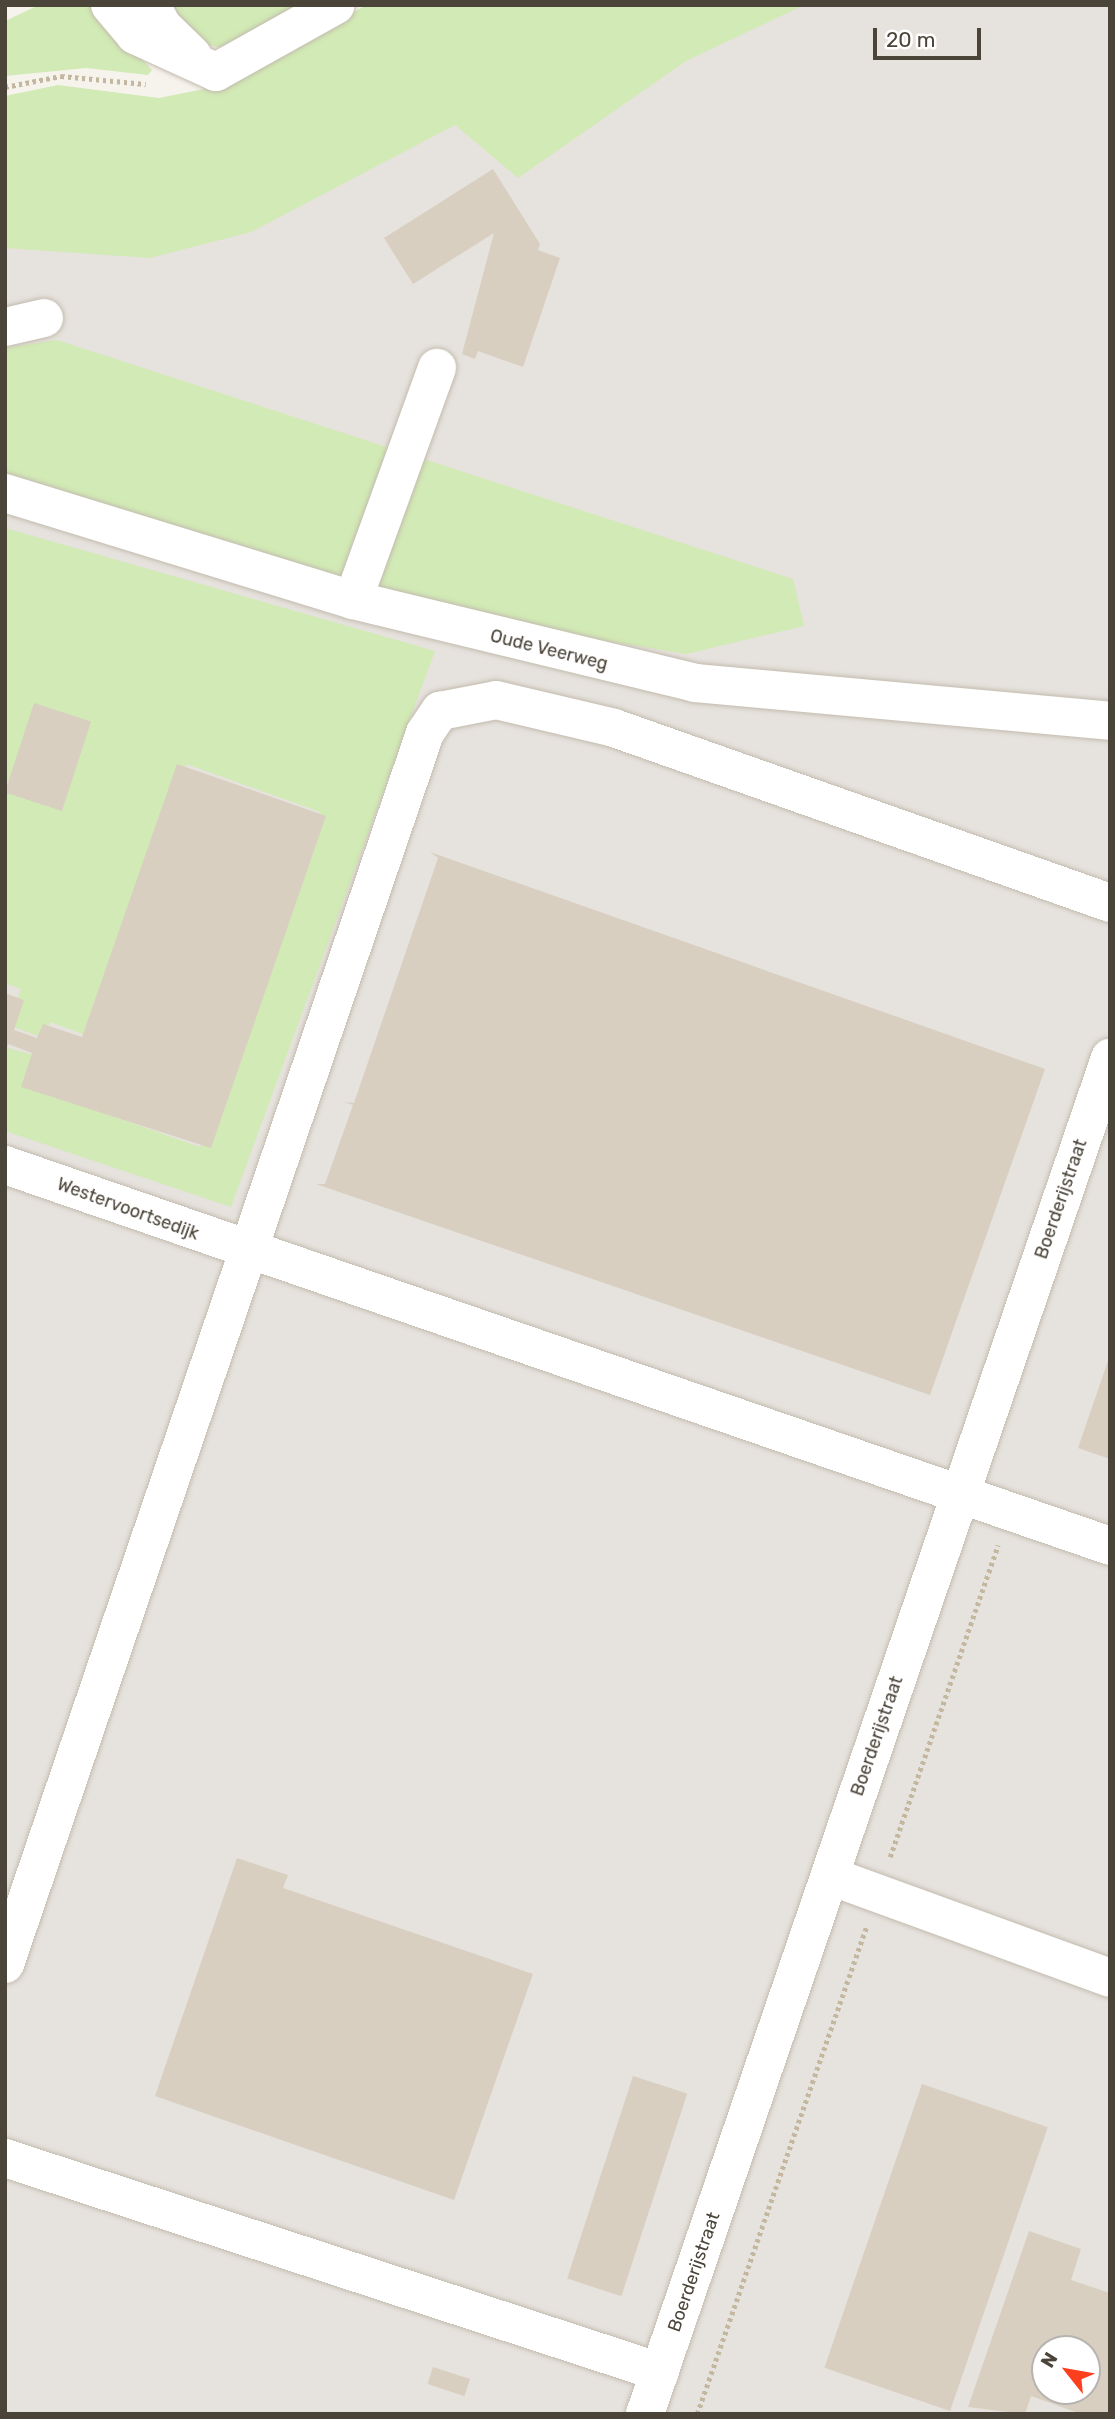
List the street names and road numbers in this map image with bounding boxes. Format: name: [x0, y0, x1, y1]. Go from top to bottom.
street label: Oude Veerweg: [488, 625, 610, 675]
street label: Boerderijstraat: [1030, 1136, 1092, 1262]
street label: Westervoortsedijk: [54, 1173, 202, 1245]
street label: Boerderijstraat: [846, 1673, 908, 1799]
street label: Boerderijstraat: [663, 2209, 725, 2335]

